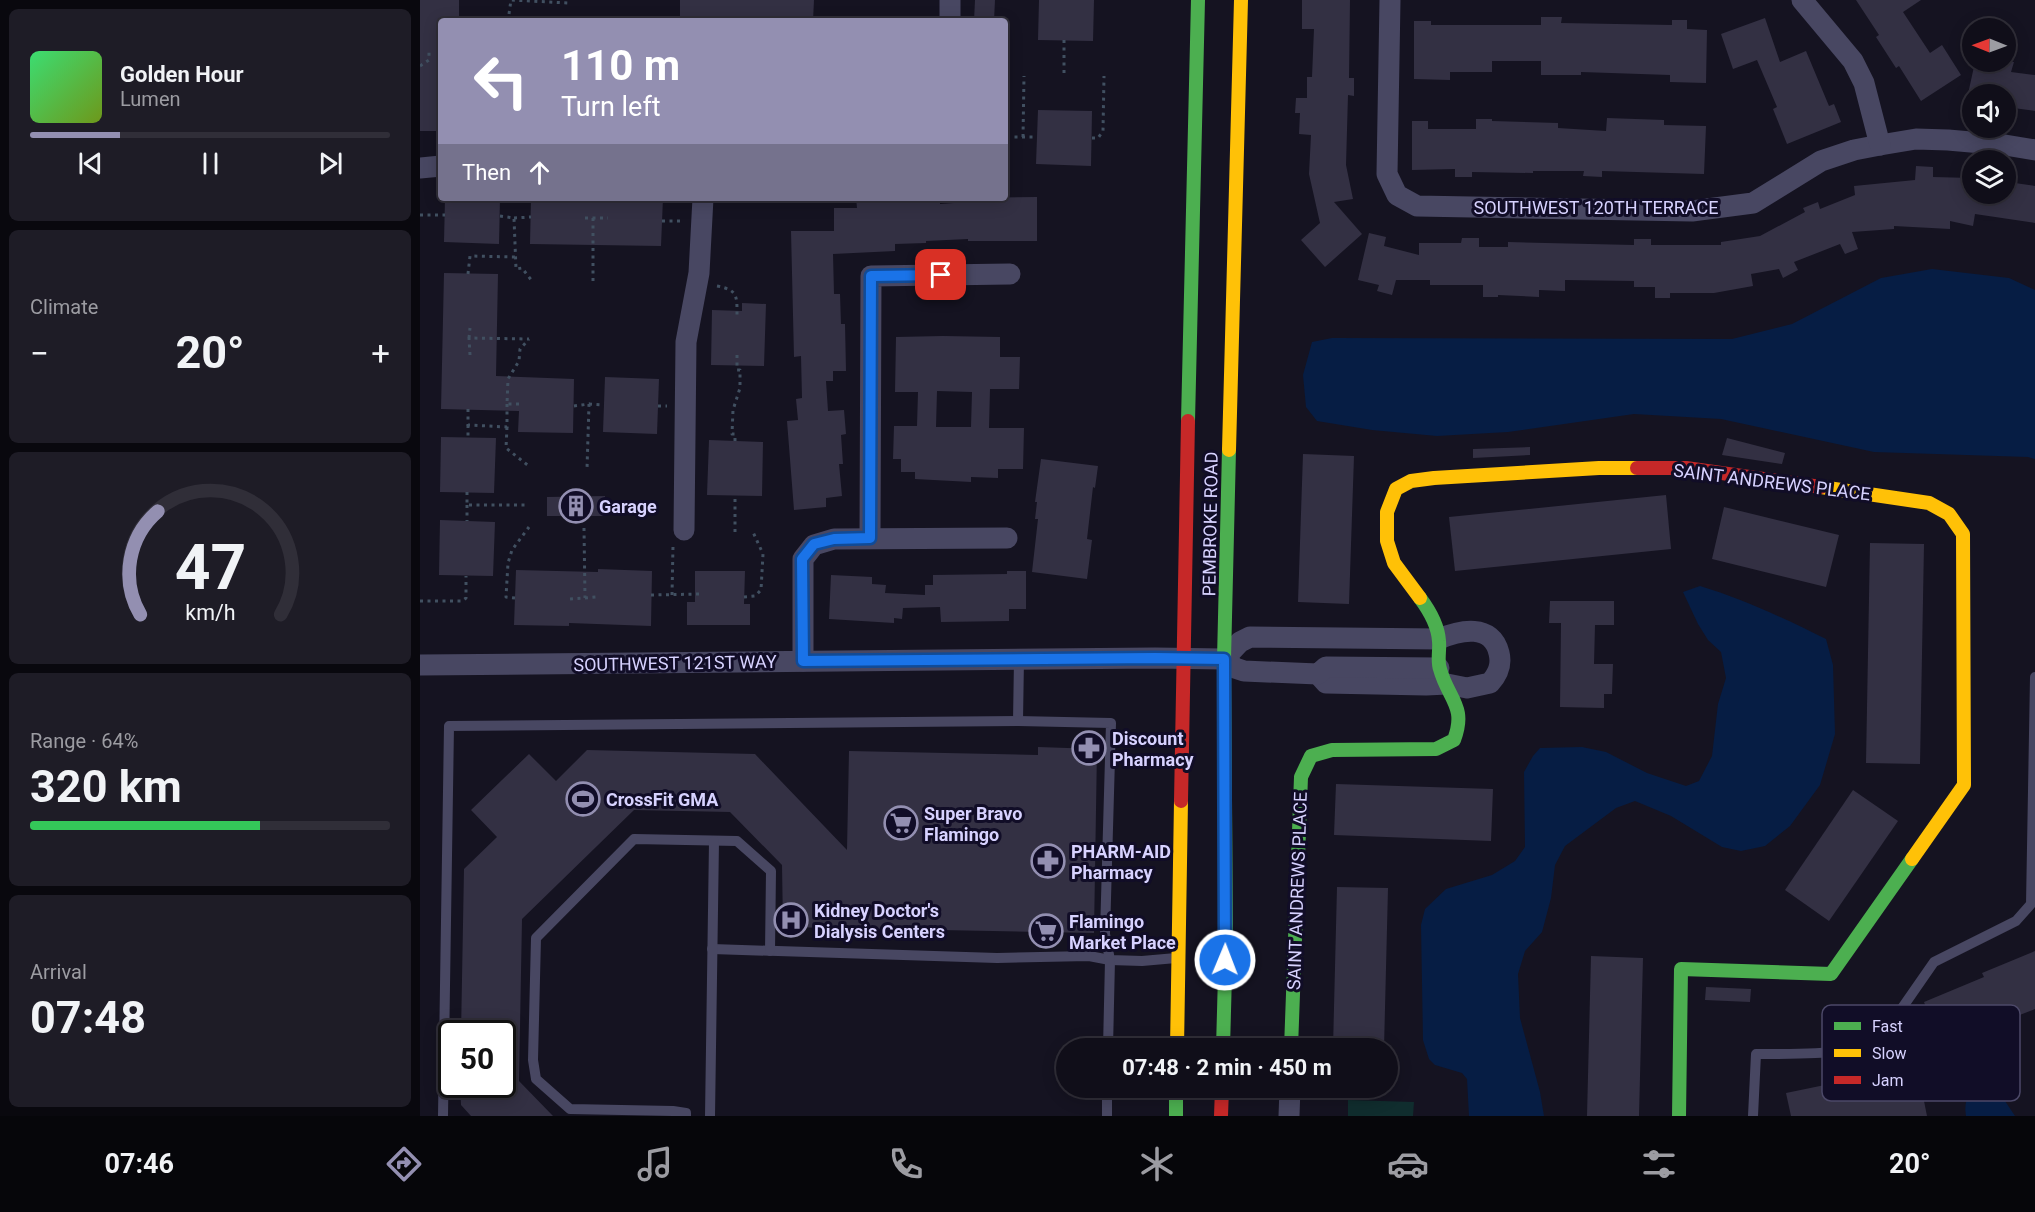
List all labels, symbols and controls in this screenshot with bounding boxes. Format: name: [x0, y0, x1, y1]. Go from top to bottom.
north arrow: [1962, 18, 2016, 72]
map controls: [1962, 18, 2016, 204]
text: 110 m: [561, 41, 680, 90]
icon: left: [462, 42, 540, 120]
text: Golden Hour: [120, 62, 244, 87]
button: sound: [1962, 84, 2016, 138]
text: Lumen: [120, 87, 181, 111]
text: Turn left: [561, 91, 661, 123]
icon: previous: [74, 147, 107, 180]
icon: pause: [194, 147, 227, 180]
icon: next: [314, 147, 347, 180]
button: layers: [1962, 150, 2016, 204]
icon: ahead: [523, 156, 556, 189]
text: Then: [462, 160, 511, 185]
street label: SOUTHWEST 120TH TERRACE: [1474, 197, 1718, 218]
pin: [915, 249, 966, 300]
icon: arrive: [924, 258, 957, 291]
text: Climate: [30, 295, 98, 319]
text: 20°: [175, 326, 245, 379]
text: −: [30, 334, 49, 373]
text: +: [371, 334, 390, 373]
street label: PEMBROKE ROAD: [1198, 451, 1222, 597]
street label: SAINT ANDREWS PLACE: [1672, 459, 1872, 505]
building icon: Garage: [558, 488, 594, 524]
place label: Garage: [599, 496, 657, 517]
text: 47: [174, 531, 246, 604]
text: km/h: [185, 600, 235, 625]
street label: SOUTHWEST 121ST WAY: [573, 651, 777, 675]
place label: Discount Pharmacy: [1112, 728, 1195, 770]
text: Range · 64%: [30, 729, 138, 753]
pharmacy icon: Discount Pharmacy: [1071, 730, 1107, 766]
text: 320 km: [30, 760, 182, 813]
sports icon: CrossFit GMA: [565, 781, 601, 817]
place label: CrossFit GMA: [606, 789, 719, 810]
street label: SAINT ANDREWS PLACE: [1283, 791, 1311, 991]
place label: Super Bravo Flamingo: [924, 803, 1023, 845]
supermarket icon: Super Bravo Flamingo: [883, 805, 919, 841]
place label: PHARM-AID Pharmacy: [1071, 841, 1171, 883]
pharmacy icon: PHARM-AID Pharmacy: [1030, 843, 1066, 879]
place label: Kidney Doctor's Dialysis Centers: [814, 900, 945, 942]
hospital icon: Kidney Doctor's Dialysis Centers: [773, 902, 809, 938]
place label: Flamingo Market Place: [1069, 911, 1176, 953]
supermarket icon: Flamingo Market Place: [1028, 913, 1064, 949]
position arrow: [1193, 928, 1257, 992]
text: Arrival: [30, 960, 87, 984]
text: 07:48: [30, 991, 146, 1044]
legend: [1822, 1005, 2020, 1101]
text: Fast: [1872, 1017, 1903, 1036]
speed limit sign: 50: [438, 1020, 516, 1098]
text: Slow: [1872, 1044, 1907, 1063]
text: 07:48 · 2 min · 450 m: [1122, 1055, 1332, 1080]
text: Jam: [1872, 1071, 1904, 1090]
icon: directions: [383, 1143, 425, 1185]
icon: music: [634, 1143, 676, 1185]
icon: phone: [885, 1143, 927, 1185]
icon: climate: [1136, 1143, 1178, 1185]
icon: car: [1387, 1143, 1429, 1185]
icon: filters: [1638, 1143, 1680, 1185]
text: 07:46: [104, 1148, 174, 1180]
text: 20°: [1889, 1148, 1930, 1180]

